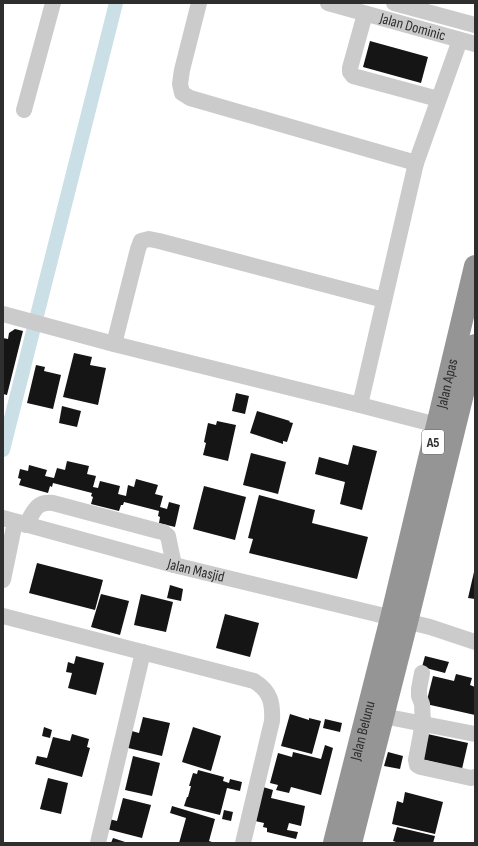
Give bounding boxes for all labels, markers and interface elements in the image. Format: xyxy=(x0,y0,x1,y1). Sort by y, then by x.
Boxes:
street label: Jalan Dominic xyxy=(377,8,448,45)
street label: Jalan Apas xyxy=(432,357,462,411)
road number: A5 xyxy=(422,430,444,454)
street label: Jalan Masjid xyxy=(164,554,226,586)
street label: Jalan Belunu xyxy=(346,699,379,763)

